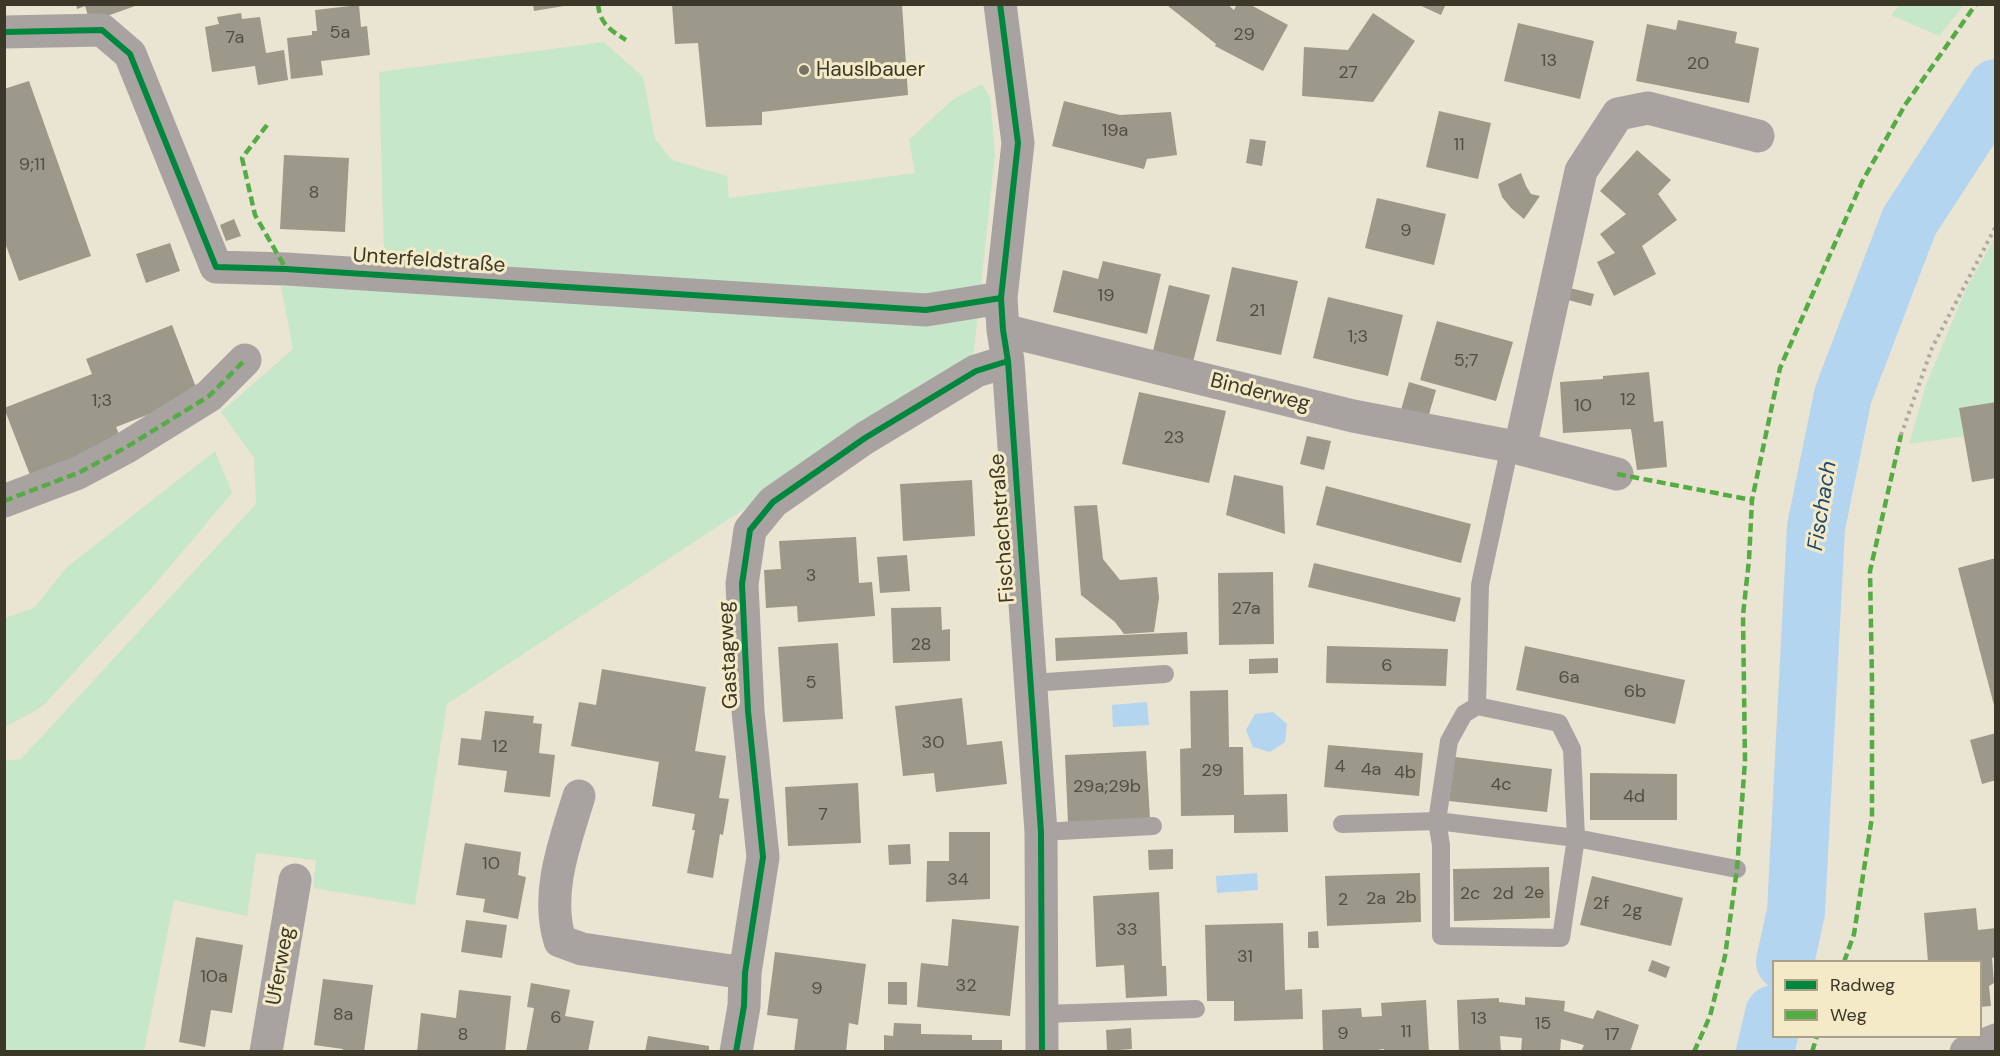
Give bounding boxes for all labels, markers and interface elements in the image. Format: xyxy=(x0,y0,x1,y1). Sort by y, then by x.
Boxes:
house number: 5a xyxy=(330,22,350,44)
house number: 29 xyxy=(1233,24,1255,46)
house number: 7a xyxy=(226,27,244,49)
house number: 13 xyxy=(1541,50,1557,72)
house number: 20 xyxy=(1687,53,1709,75)
place label: Hauslbauer xyxy=(816,57,925,83)
house number: 27 xyxy=(1338,62,1358,84)
marker: Hauslbauer xyxy=(797,63,811,77)
house number: 19a xyxy=(1102,120,1128,142)
house number: 11 xyxy=(1453,134,1465,156)
house number: 9;11 xyxy=(19,154,45,176)
house number: 8 xyxy=(309,182,319,204)
house number: 9 xyxy=(1400,220,1412,242)
street label: Unterfeldstraße xyxy=(352,243,506,279)
house number: 19 xyxy=(1098,285,1114,307)
house number: 21 xyxy=(1249,300,1265,322)
house number: 1;3 xyxy=(1348,326,1368,348)
house number: 5;7 xyxy=(1454,350,1478,372)
street label: Binderweg xyxy=(1208,368,1312,418)
house number: 12 xyxy=(1620,389,1636,411)
house number: 1;3 xyxy=(92,390,112,412)
house number: 10 xyxy=(1574,395,1592,417)
house number: 23 xyxy=(1163,427,1185,449)
street label: Fischachstraße xyxy=(985,453,1021,603)
water label: Fischach xyxy=(1803,459,1843,553)
house number: 3 xyxy=(806,565,816,587)
house number: 27a xyxy=(1232,598,1260,620)
street label: Gastagweg xyxy=(714,600,744,710)
house number: 28 xyxy=(910,634,932,656)
house number: 6 xyxy=(1381,655,1393,677)
house number: 6a xyxy=(1558,667,1580,689)
house number: 5 xyxy=(806,672,816,694)
house number: 6b xyxy=(1624,681,1646,703)
house number: 30 xyxy=(922,732,944,754)
house number: 12 xyxy=(492,736,508,758)
house number: 4 xyxy=(1335,756,1345,778)
house number: 4a xyxy=(1361,759,1381,781)
house number: 29 xyxy=(1201,760,1223,782)
house number: 4b xyxy=(1394,762,1416,784)
house number: 4c xyxy=(1490,774,1512,796)
house number: 29a;29b xyxy=(1073,776,1141,798)
house number: 4d xyxy=(1623,786,1645,808)
house number: 7 xyxy=(818,804,828,826)
house number: 10 xyxy=(482,853,500,875)
house number: 34 xyxy=(947,869,969,891)
house number: 2e xyxy=(1524,882,1544,904)
house number: 2c xyxy=(1460,883,1480,905)
house number: 2d xyxy=(1492,883,1514,905)
house number: 2b xyxy=(1395,887,1417,909)
house number: 2a xyxy=(1366,888,1386,910)
house number: 2 xyxy=(1338,889,1348,911)
house number: 2f xyxy=(1593,893,1609,915)
house number: 2g xyxy=(1622,900,1642,922)
house number: 33 xyxy=(1116,919,1138,941)
street label: Uferweg xyxy=(262,925,300,1007)
house number: 31 xyxy=(1237,946,1253,968)
legend xyxy=(1772,960,1982,1038)
house number: 10a xyxy=(200,966,228,988)
text: Radweg xyxy=(1830,973,1895,997)
house number: 32 xyxy=(955,975,977,997)
house number: 9 xyxy=(811,978,823,1000)
text: Weg xyxy=(1830,1003,1867,1027)
house number: 8a xyxy=(333,1004,353,1026)
house number: 6 xyxy=(550,1007,562,1029)
house number: 13 xyxy=(1471,1008,1487,1030)
house number: 15 xyxy=(1535,1013,1551,1035)
house number: 11 xyxy=(1400,1021,1412,1043)
house number: 9 xyxy=(1337,1023,1349,1045)
house number: 8 xyxy=(458,1024,468,1046)
house number: 17 xyxy=(1604,1024,1620,1046)

